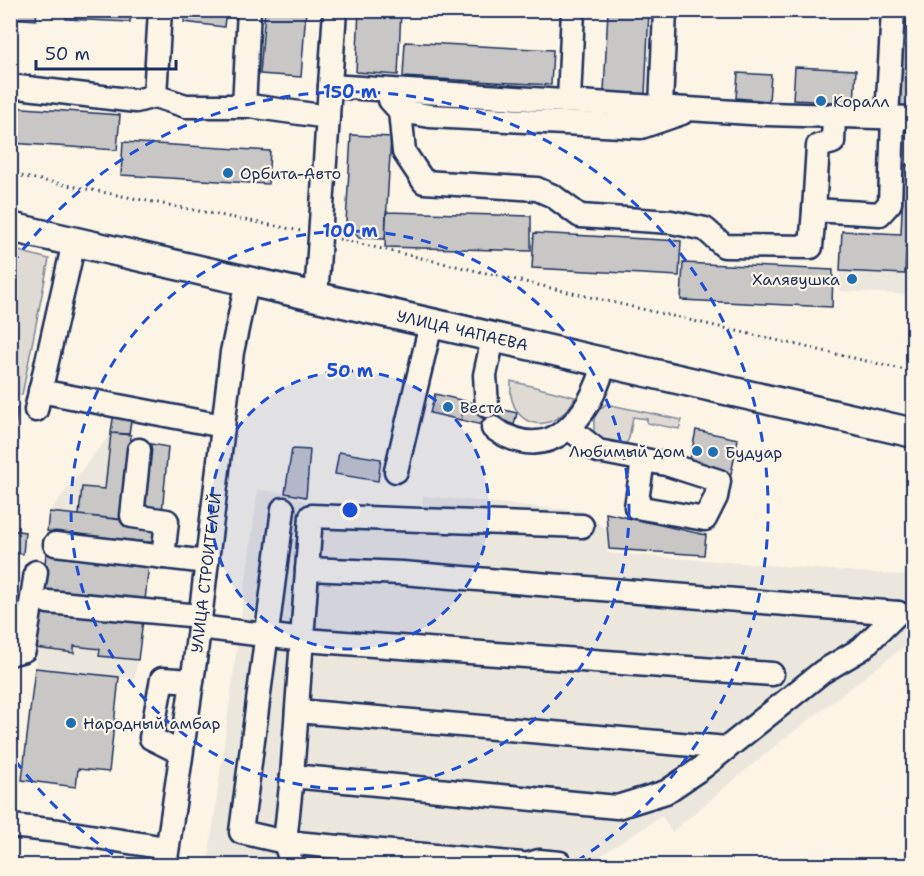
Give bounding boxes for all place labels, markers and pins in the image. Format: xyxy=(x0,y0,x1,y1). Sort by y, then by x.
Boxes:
place label: Коралл xyxy=(833,91,890,112)
marker: Коралл xyxy=(814,94,828,108)
place label: Орбита-Авто xyxy=(240,163,341,184)
marker: Орбита-Авто xyxy=(221,166,235,180)
place label: Халявушка xyxy=(752,269,840,290)
marker: Халявушка xyxy=(845,272,859,286)
place label: Веста xyxy=(460,397,503,418)
marker: Веста xyxy=(441,400,455,414)
place label: Любимый дом xyxy=(569,441,685,462)
place label: Будуар xyxy=(725,442,782,463)
marker: Любимый дом xyxy=(690,444,704,458)
marker: Будуар xyxy=(706,445,720,459)
centre of rings xyxy=(340,500,360,520)
place label: Народный амбар xyxy=(83,713,221,734)
marker: Народный амбар xyxy=(64,716,78,730)

